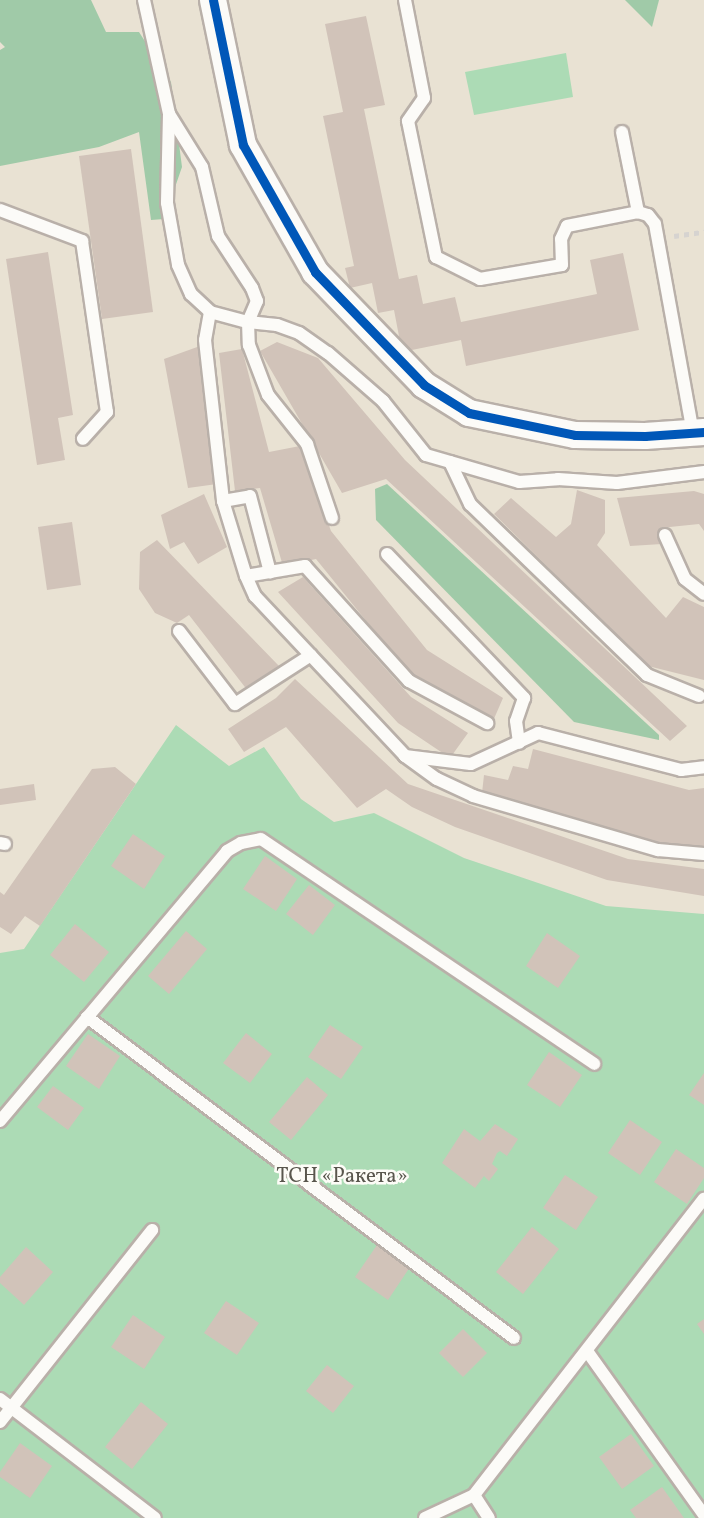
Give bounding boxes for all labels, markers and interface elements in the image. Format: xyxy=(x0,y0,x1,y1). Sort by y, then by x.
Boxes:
park label: ТСН «Ракета» xyxy=(276,1164,408,1190)

